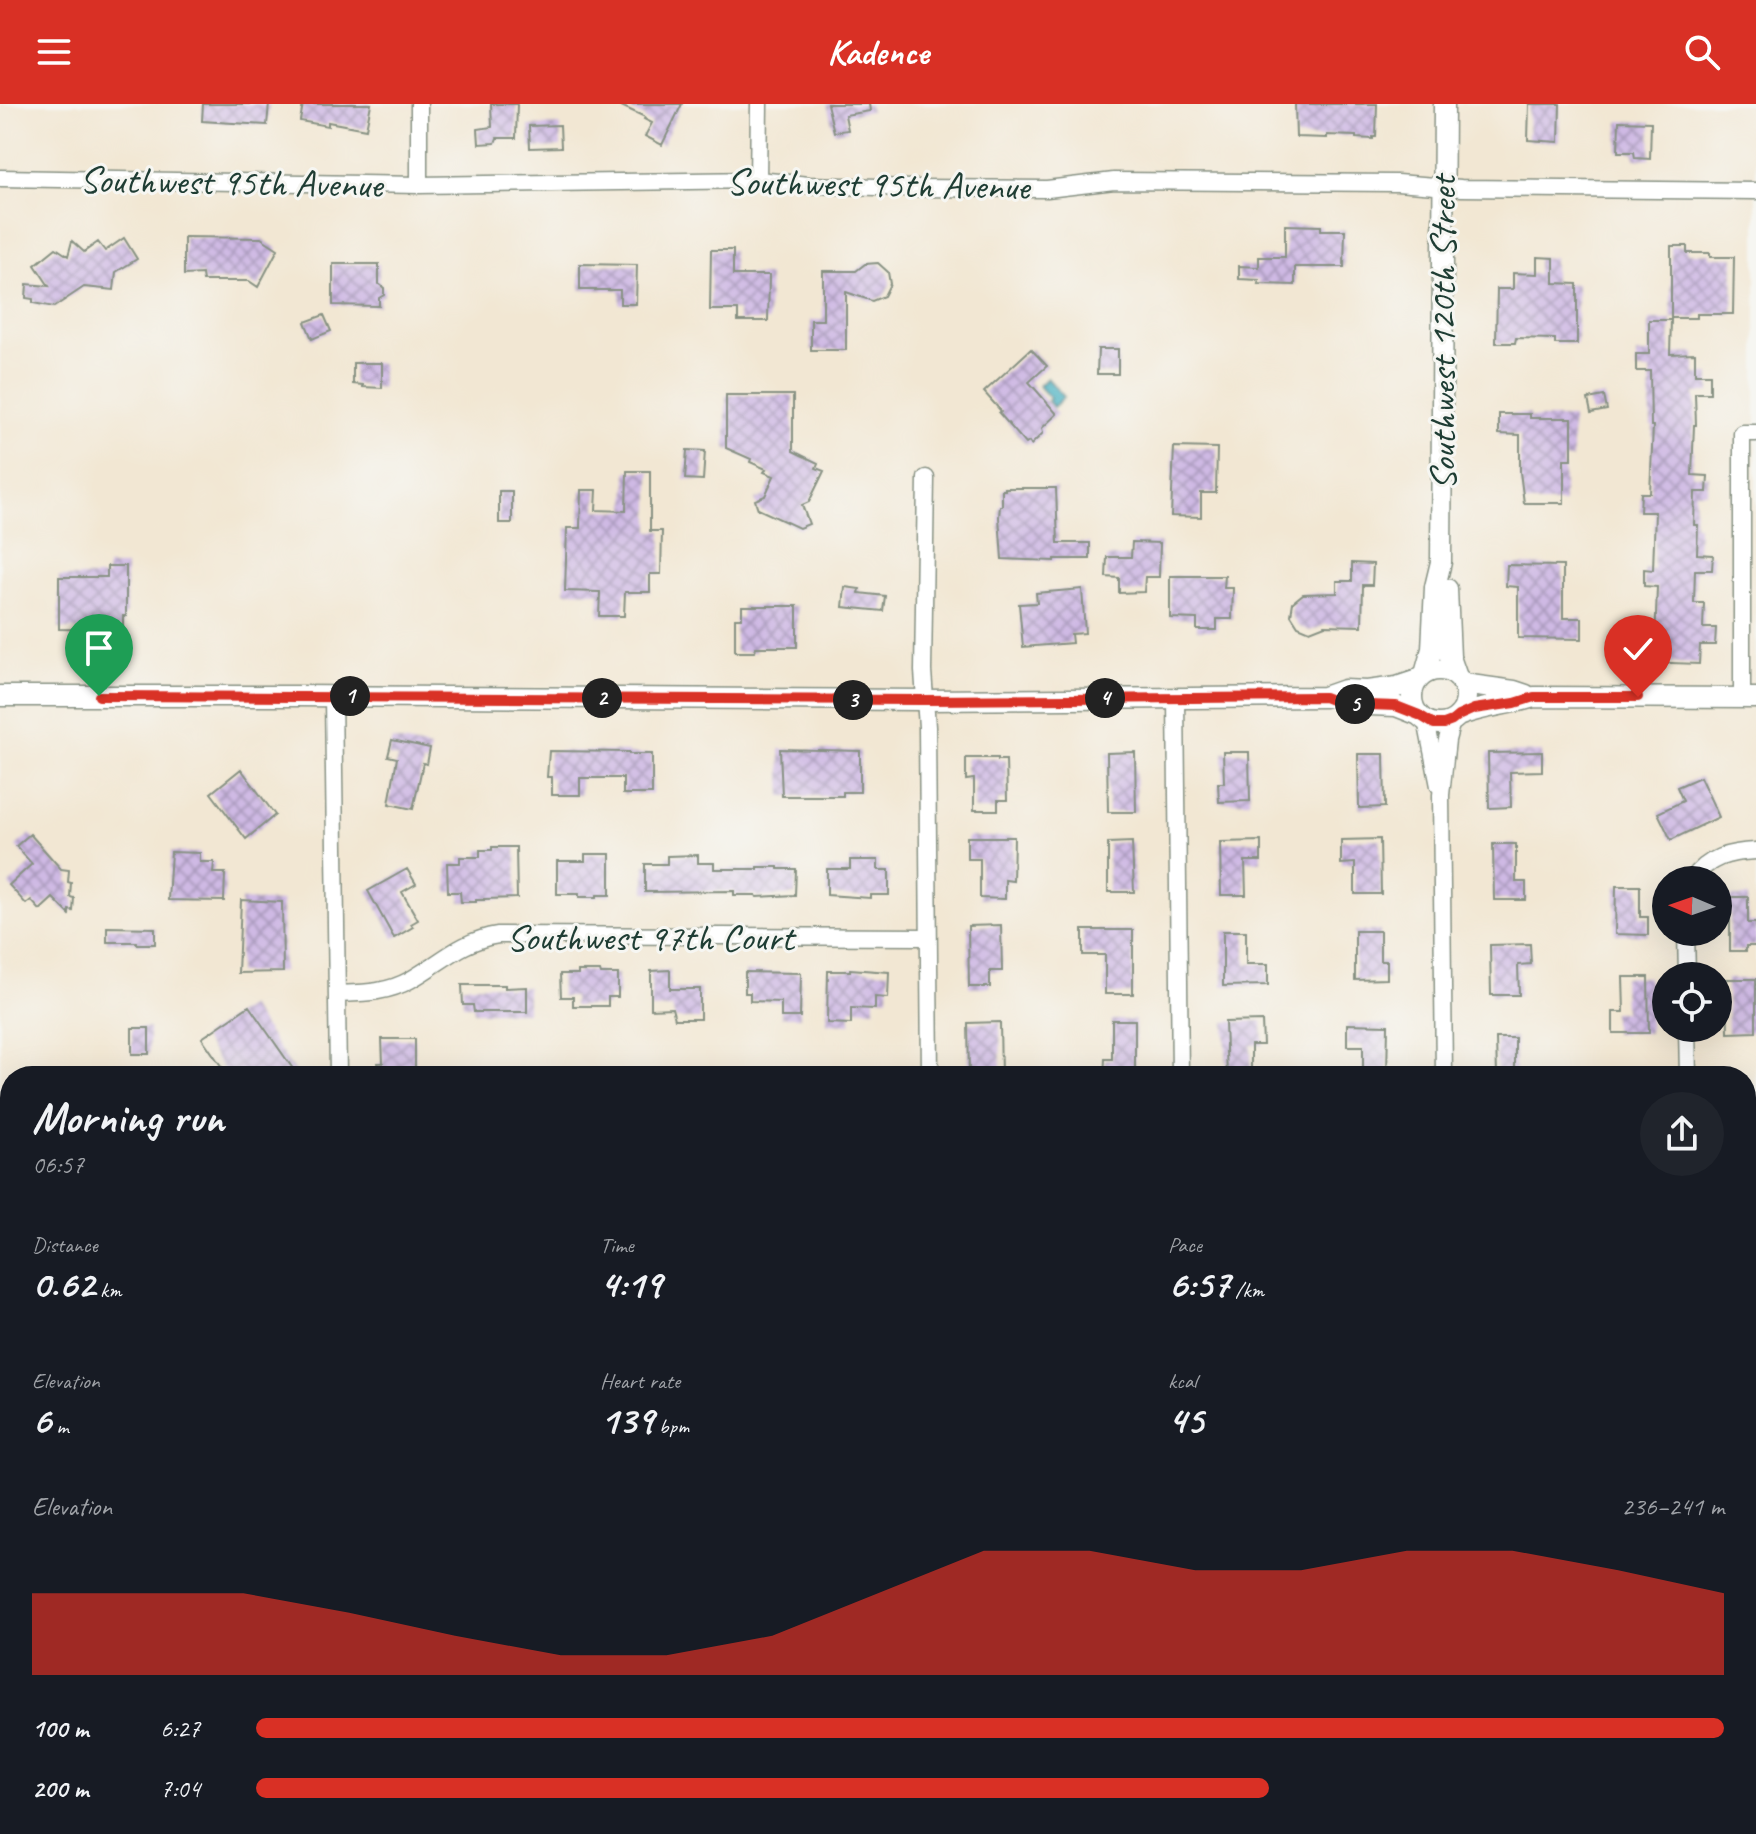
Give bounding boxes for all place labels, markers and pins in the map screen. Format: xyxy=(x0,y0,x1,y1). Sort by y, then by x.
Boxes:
pin xyxy=(65,614,133,696)
pin xyxy=(1604,615,1672,697)
pin: 1 xyxy=(330,676,370,716)
pin: 2 xyxy=(582,678,622,718)
pin: 4 xyxy=(1085,678,1125,718)
pin: 3 xyxy=(833,680,873,720)
pin: 5 xyxy=(1335,684,1375,724)

